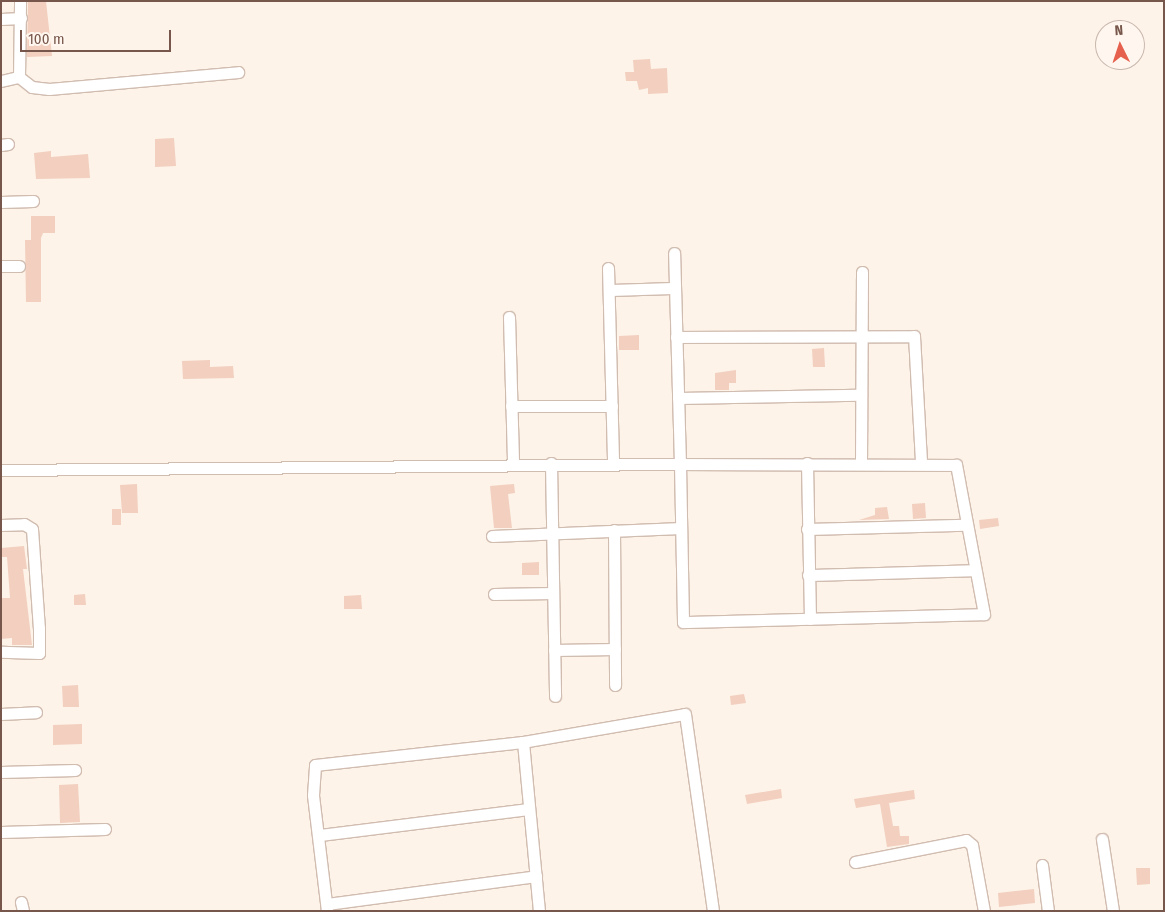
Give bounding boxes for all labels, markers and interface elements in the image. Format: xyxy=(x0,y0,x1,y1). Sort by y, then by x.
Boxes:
scale bar xyxy=(22,20,174,52)
north arrow xyxy=(1095,20,1145,70)
text: N xyxy=(1114,22,1124,39)
text: 100 m xyxy=(28,30,65,48)

